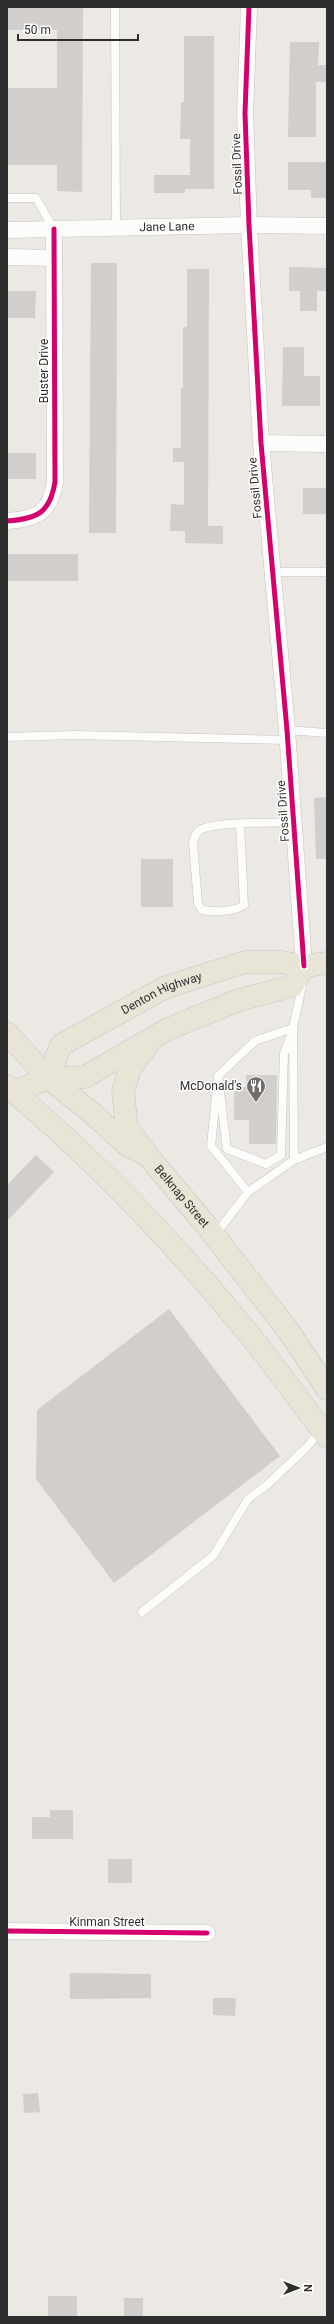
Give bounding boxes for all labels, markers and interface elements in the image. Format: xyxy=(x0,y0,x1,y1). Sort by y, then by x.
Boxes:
scale bar xyxy=(18,16,138,42)
text: 50 m xyxy=(24,23,51,37)
street label: Fossil Drive xyxy=(229,133,245,195)
street label: Jane Lane xyxy=(139,219,195,234)
street label: Buster Drive xyxy=(37,339,51,403)
street label: Fossil Drive xyxy=(245,457,265,519)
street label: Fossil Drive xyxy=(274,780,292,842)
street label: Denton Highway xyxy=(119,969,204,1017)
restaurant icon: McDonald's xyxy=(245,1075,267,1103)
place label: McDonald's xyxy=(180,1079,242,1093)
street label: Belknap Street xyxy=(152,1162,212,1231)
street label: Kinman Street xyxy=(69,1915,145,1929)
north arrow xyxy=(278,2268,318,2308)
text: N xyxy=(301,2284,314,2292)

